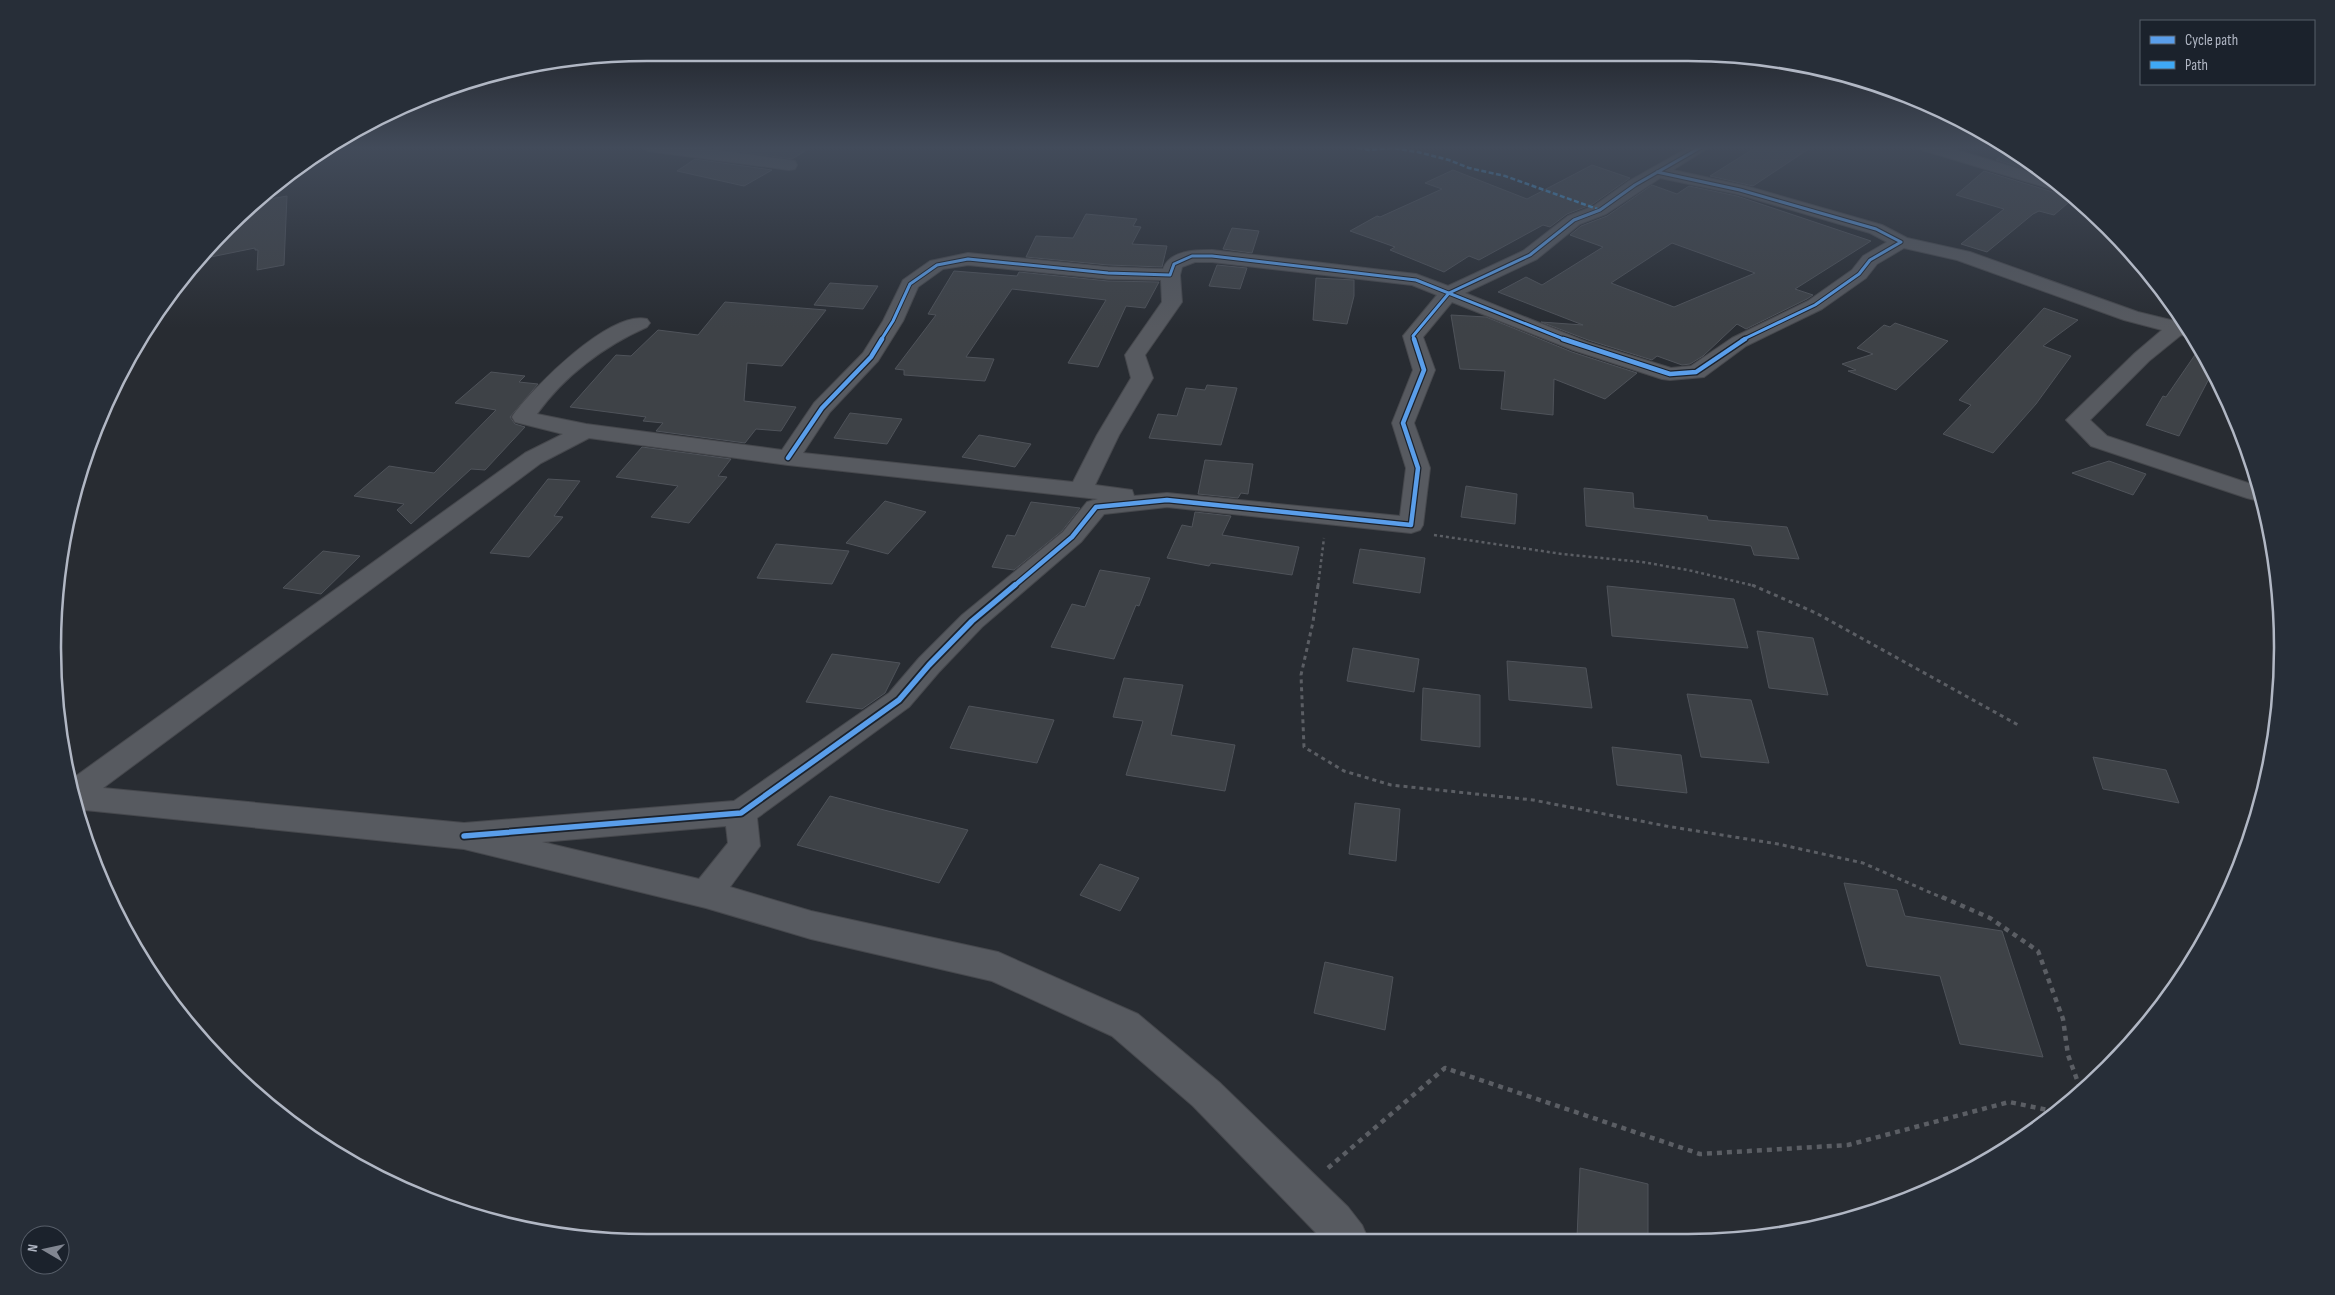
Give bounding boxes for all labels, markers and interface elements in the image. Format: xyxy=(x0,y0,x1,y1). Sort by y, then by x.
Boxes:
legend xyxy=(2140,20,2315,85)
text: Cycle path xyxy=(2185,31,2238,50)
text: Path xyxy=(2185,56,2208,75)
north arrow xyxy=(20,1225,70,1275)
text: N xyxy=(24,1243,42,1253)

